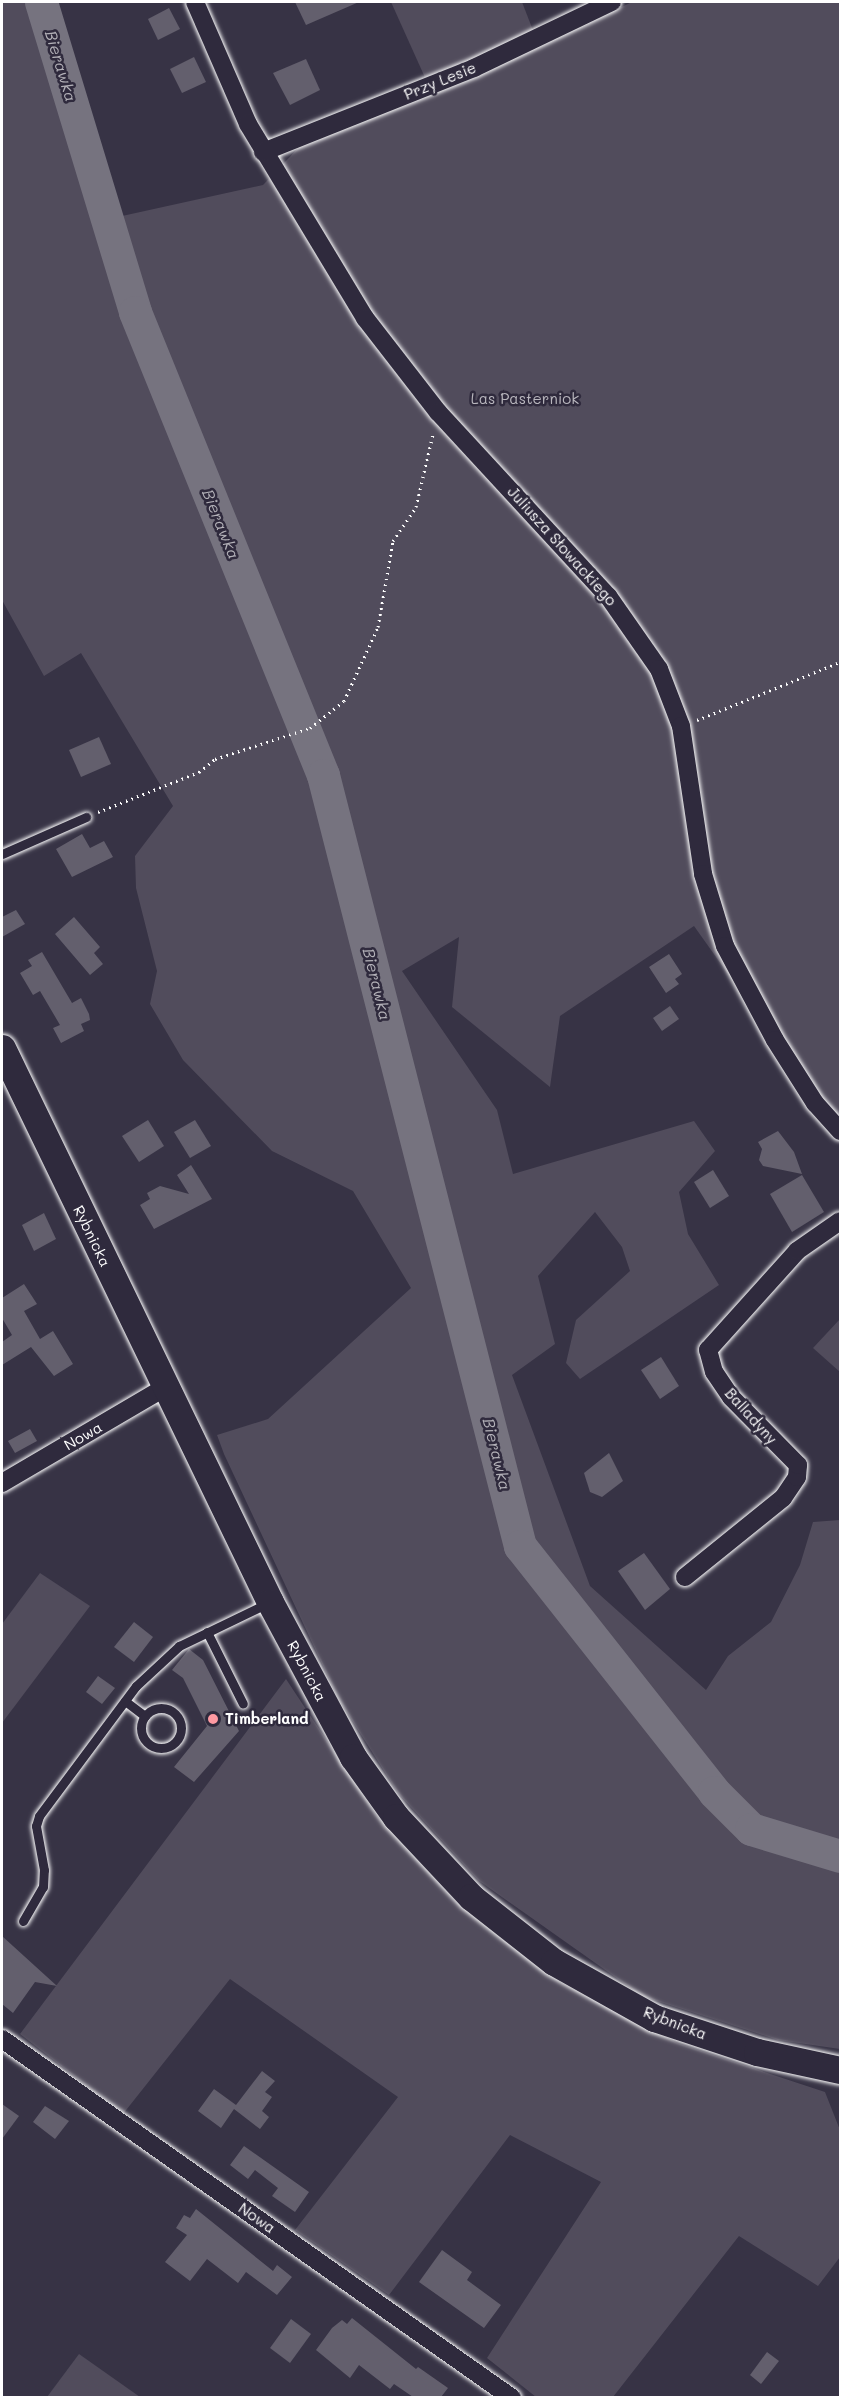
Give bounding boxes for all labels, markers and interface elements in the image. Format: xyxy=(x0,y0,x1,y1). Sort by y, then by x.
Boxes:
water label: Bierawka xyxy=(41,28,81,104)
street label: Przy Lesie xyxy=(401,58,479,104)
park label: Las Pasterniok xyxy=(471,390,579,408)
street label: Juliusza Słowackiego xyxy=(504,483,620,609)
water label: Bierawka xyxy=(198,486,244,562)
water label: Bierawka xyxy=(359,946,395,1022)
street label: Rybnicka xyxy=(69,1202,115,1270)
street label: Balladyny xyxy=(721,1384,781,1448)
water label: Bierawka xyxy=(479,1416,515,1492)
street label: Nowa xyxy=(61,1418,105,1454)
street label: Rybnicka xyxy=(284,1638,330,1704)
place label: Timberland xyxy=(225,1710,309,1728)
marker: Timberland xyxy=(206,1712,220,1726)
street label: Rybnicka xyxy=(641,2003,709,2043)
street label: Nowa xyxy=(235,2199,279,2237)

